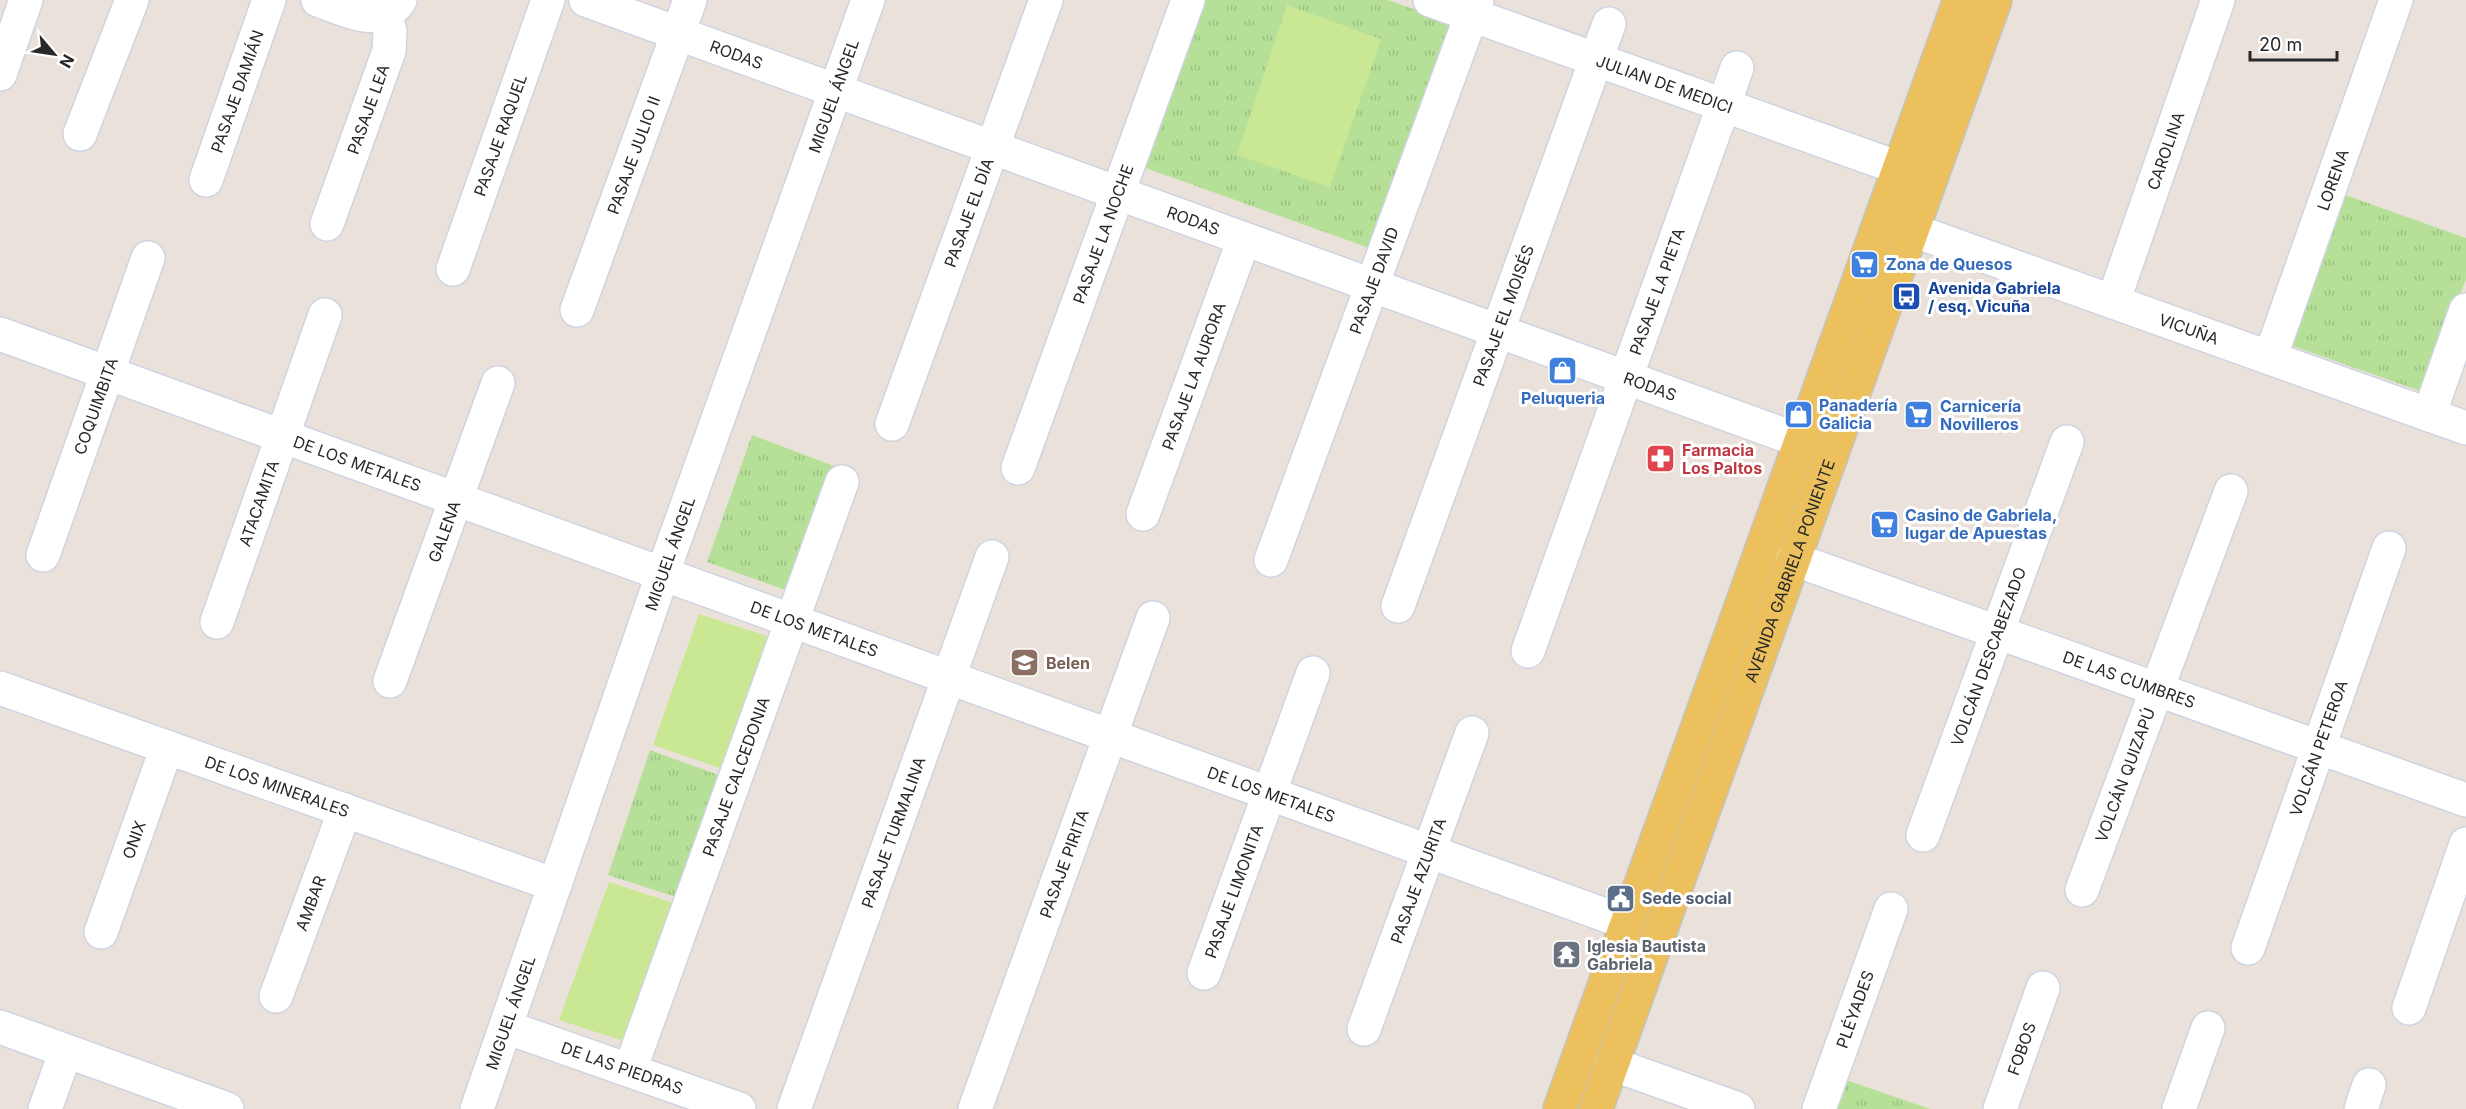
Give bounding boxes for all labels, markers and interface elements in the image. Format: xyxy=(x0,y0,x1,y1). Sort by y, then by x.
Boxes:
north arrow xyxy=(24,24,84,84)
scale bar xyxy=(2250,24,2337,62)
street label: PASAJE DAMIÁN xyxy=(206,27,268,155)
text: 20 m xyxy=(2259,34,2302,55)
street label: RODAS xyxy=(707,36,766,73)
street label: MIGUEL ÁNGEL xyxy=(804,36,863,156)
street label: JULIAN DE MEDICI xyxy=(1593,50,1735,118)
text: N xyxy=(55,51,79,71)
street label: PASAJE LEA xyxy=(343,61,393,157)
street label: PASAJE RAQUEL xyxy=(469,71,531,199)
street label: PASAJE JULIO II xyxy=(603,93,664,217)
street label: CAROLINA xyxy=(2143,109,2188,193)
street label: LORENA xyxy=(2313,146,2353,213)
street label: PASAJE EL DÍA xyxy=(940,155,998,270)
street label: PASAJE LA NOCHE xyxy=(1069,162,1137,306)
street label: RODAS xyxy=(1164,202,1222,239)
street label: PASAJE DAVID xyxy=(1345,224,1403,337)
street label: PASAJE LA PIETA xyxy=(1625,225,1689,358)
street label: PASAJE EL MOISÉS xyxy=(1469,242,1538,389)
supermarket icon: Zona de Quesos xyxy=(1849,248,1881,280)
place label: Zona de Quesos xyxy=(1886,254,2013,274)
place label: Avenida Gabriela / esq. Vicuña xyxy=(1928,278,2061,316)
bus stop icon: Avenida Gabriela / esq. Vicuña xyxy=(1891,281,1923,313)
street label: PASAJE LA AURORA xyxy=(1157,299,1230,453)
street label: VICUÑA xyxy=(2156,309,2221,349)
shop icon: Peluqueria xyxy=(1547,354,1579,386)
street label: COQUIMBITA xyxy=(69,355,122,457)
street label: RODAS xyxy=(1621,367,1679,405)
place label: Peluqueria xyxy=(1521,388,1605,408)
place label: Panadería Galicia xyxy=(1819,395,1898,433)
place label: Carnicería Novilleros xyxy=(1940,396,2021,434)
shop icon: Panadería Galicia xyxy=(1782,398,1814,430)
supermarket icon: Carnicería Novilleros xyxy=(1903,399,1935,431)
street label: DE LOS METALES xyxy=(291,431,424,496)
place label: Farmacia Los Paltos xyxy=(1682,440,1762,478)
pharmacy icon: Farmacia Los Paltos xyxy=(1645,443,1677,475)
street label: AVENIDA GABRIELA PONIENTE xyxy=(1740,456,1839,685)
street label: ATACAMITA xyxy=(234,457,283,549)
street label: MIGUEL ÁNGEL xyxy=(641,494,699,613)
street label: GALENA xyxy=(424,498,465,565)
place label: Casino de Gabriela, lugar de Apuestas xyxy=(1905,505,2057,543)
supermarket icon: Casino de Gabriela, lugar de Apuestas xyxy=(1868,508,1900,540)
street label: VOLCÁN DESCABEZADO xyxy=(1946,564,2030,749)
street label: DE LOS METALES xyxy=(748,597,881,661)
street label: DE LAS CUMBRES xyxy=(2060,646,2198,712)
school or university icon: Belen xyxy=(1009,647,1041,679)
place label: Belen xyxy=(1046,653,1090,673)
street label: VOLCÁN PETEROA xyxy=(2285,677,2352,819)
street label: PASAJE CALCEDONIA xyxy=(698,694,774,859)
street label: VOLCÁN QUIZAPÚ xyxy=(2091,705,2159,845)
street label: DE LOS MINERALES xyxy=(202,752,352,821)
street label: PASAJE TURMALINA xyxy=(857,754,930,911)
street label: DE LOS METALES xyxy=(1205,762,1338,826)
street label: PASAJE PIRITA xyxy=(1035,807,1093,921)
street label: PASAJE AZURITA xyxy=(1386,815,1450,946)
street label: ONIX xyxy=(118,818,150,862)
street label: PASAJE LIMONITA xyxy=(1200,822,1267,961)
street label: AMBAR xyxy=(291,873,330,934)
public building icon: Sede social xyxy=(1605,882,1637,914)
place label: Sede social xyxy=(1642,888,1732,908)
place label: Iglesia Bautista Gabriela xyxy=(1587,936,1706,974)
temple icon: Iglesia Bautista Gabriela xyxy=(1550,939,1582,971)
street label: MIGUEL ÁNGEL xyxy=(481,953,539,1072)
street label: PLÉYADES xyxy=(1832,968,1878,1051)
street label: FOBOS xyxy=(2003,1020,2040,1078)
street label: DE LAS PIEDRAS xyxy=(558,1037,686,1098)

